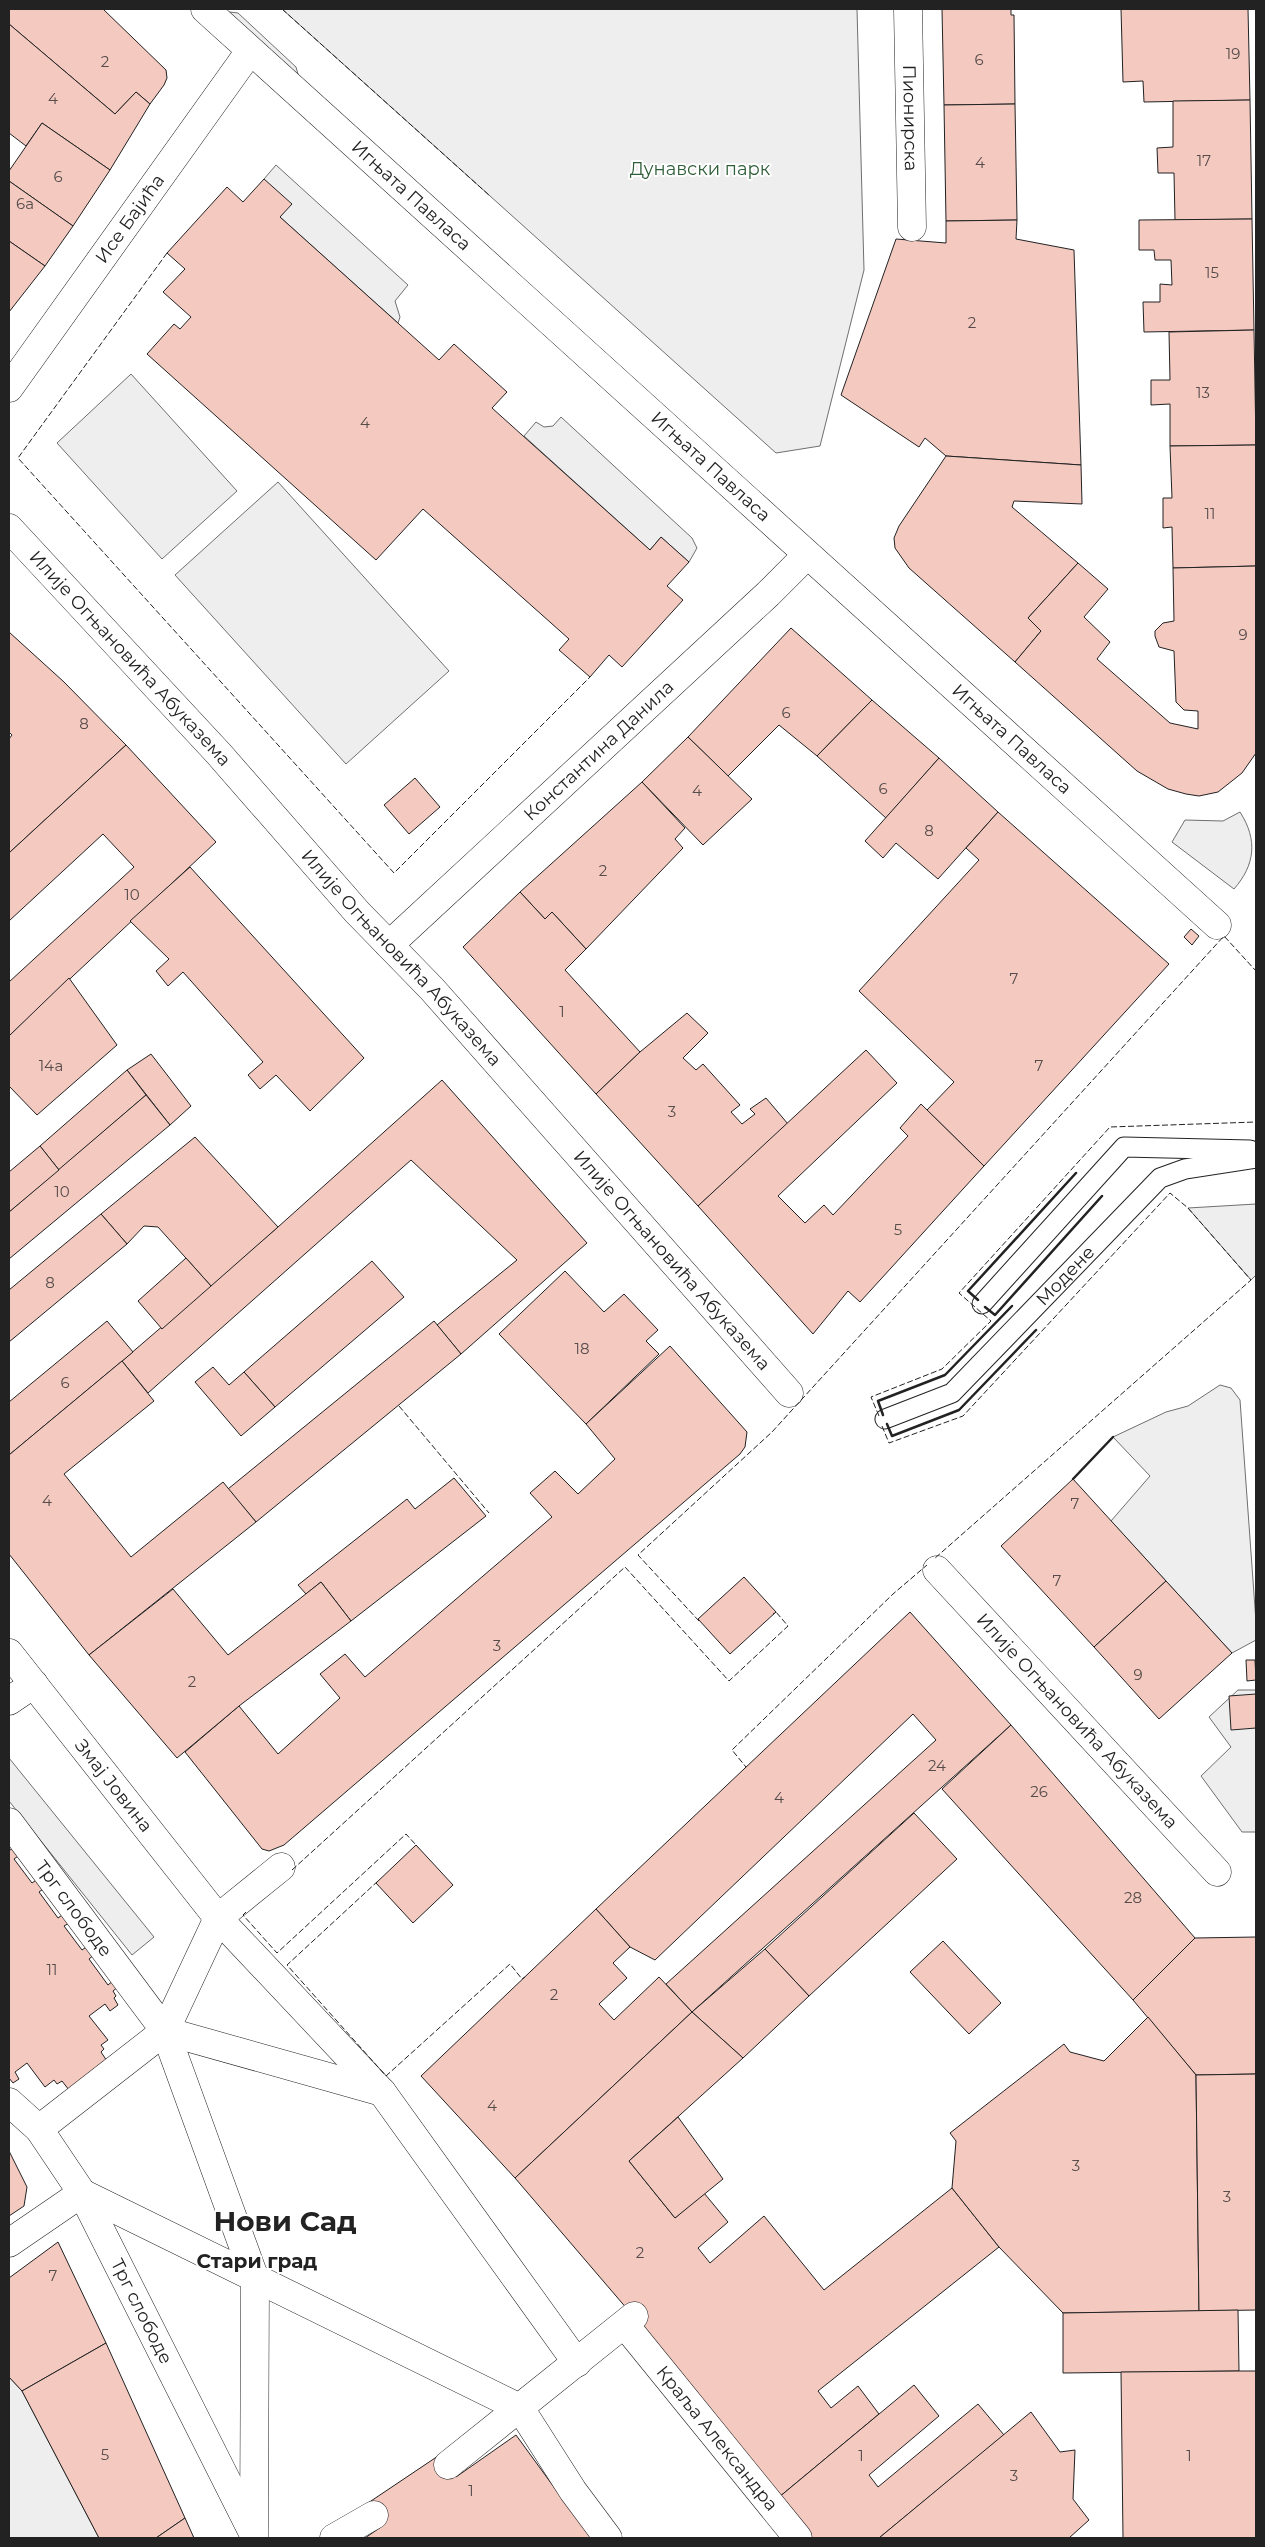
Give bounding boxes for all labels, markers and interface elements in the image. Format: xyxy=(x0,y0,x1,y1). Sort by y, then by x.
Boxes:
house number: 19 xyxy=(1226,44,1240,63)
house number: 6 xyxy=(974,50,984,69)
house number: 2 xyxy=(101,52,109,71)
street label: Пионирска xyxy=(898,65,922,171)
house number: 4 xyxy=(48,89,58,108)
street label: Игњата Павласа xyxy=(347,136,475,255)
house number: 17 xyxy=(1197,151,1211,170)
house number: 4 xyxy=(975,153,985,172)
park label: Дунавски парк xyxy=(630,158,771,180)
house number: 6 xyxy=(53,167,63,186)
street label: Исе Бајића xyxy=(91,170,169,268)
house number: 6a xyxy=(16,194,34,213)
house number: 15 xyxy=(1205,263,1219,282)
house number: 2 xyxy=(968,313,976,332)
house number: 13 xyxy=(1196,383,1210,402)
street label: Игњата Павласа xyxy=(646,407,775,526)
house number: 4 xyxy=(360,413,370,432)
house number: 11 xyxy=(1205,504,1215,523)
street label: Илије Огњановића Абуказема xyxy=(25,546,236,771)
house number: 9 xyxy=(1238,625,1248,644)
street label: Константина Данила xyxy=(519,676,678,825)
street label: Игњата Павласа xyxy=(947,679,1076,799)
house number: 6 xyxy=(781,703,791,722)
house number: 8 xyxy=(79,714,89,733)
house number: 6 xyxy=(878,779,888,798)
house number: 4 xyxy=(692,781,702,800)
house number: 8 xyxy=(924,821,934,840)
street label: Илије Огњановића Абуказема xyxy=(297,845,506,1071)
house number: 2 xyxy=(599,861,607,880)
house number: 10 xyxy=(124,885,140,904)
house number: 7 xyxy=(1010,969,1019,988)
house number: 1 xyxy=(559,1002,565,1021)
house number: 14a xyxy=(39,1056,63,1075)
house number: 7 xyxy=(1035,1056,1044,1075)
house number: 3 xyxy=(668,1102,676,1121)
street label: Илије Огњановића Абуказема xyxy=(569,1146,775,1375)
house number: 10 xyxy=(54,1182,70,1201)
house number: 5 xyxy=(894,1220,902,1239)
street label: Модене xyxy=(1031,1241,1099,1310)
house number: 8 xyxy=(45,1273,55,1292)
house number: 18 xyxy=(575,1339,590,1358)
house number: 6 xyxy=(60,1373,70,1392)
house number: 4 xyxy=(42,1491,52,1510)
house number: 7 xyxy=(1071,1494,1080,1513)
house number: 7 xyxy=(1053,1571,1062,1590)
street label: Илије Огњановића Абуказема xyxy=(972,1609,1182,1833)
house number: 3 xyxy=(493,1636,501,1655)
house number: 9 xyxy=(1133,1665,1143,1684)
house number: 2 xyxy=(188,1672,196,1691)
street label: Змај Јовина xyxy=(70,1735,157,1837)
house number: 24 xyxy=(928,1756,946,1775)
house number: 26 xyxy=(1030,1782,1048,1801)
house number: 4 xyxy=(774,1788,784,1807)
street label: Трг слободе xyxy=(30,1856,117,1961)
house number: 28 xyxy=(1124,1888,1142,1907)
house number: 11 xyxy=(47,1960,57,1979)
house number: 2 xyxy=(550,1985,558,2004)
house number: 4 xyxy=(487,2096,497,2115)
house number: 3 xyxy=(1072,2156,1080,2175)
house number: 3 xyxy=(1223,2187,1231,2206)
district label: Нови Сад xyxy=(213,2204,357,2238)
house number: 2 xyxy=(636,2243,644,2262)
district label: Стари град xyxy=(197,2249,317,2273)
street label: Трг слободе xyxy=(106,2255,177,2368)
house number: 7 xyxy=(49,2266,58,2285)
street label: Краља Александра xyxy=(652,2361,782,2515)
house number: 5 xyxy=(101,2445,109,2464)
house number: 1 xyxy=(858,2446,864,2465)
house number: 1 xyxy=(1186,2446,1192,2465)
house number: 3 xyxy=(1010,2466,1018,2485)
house number: 1 xyxy=(468,2481,474,2500)

